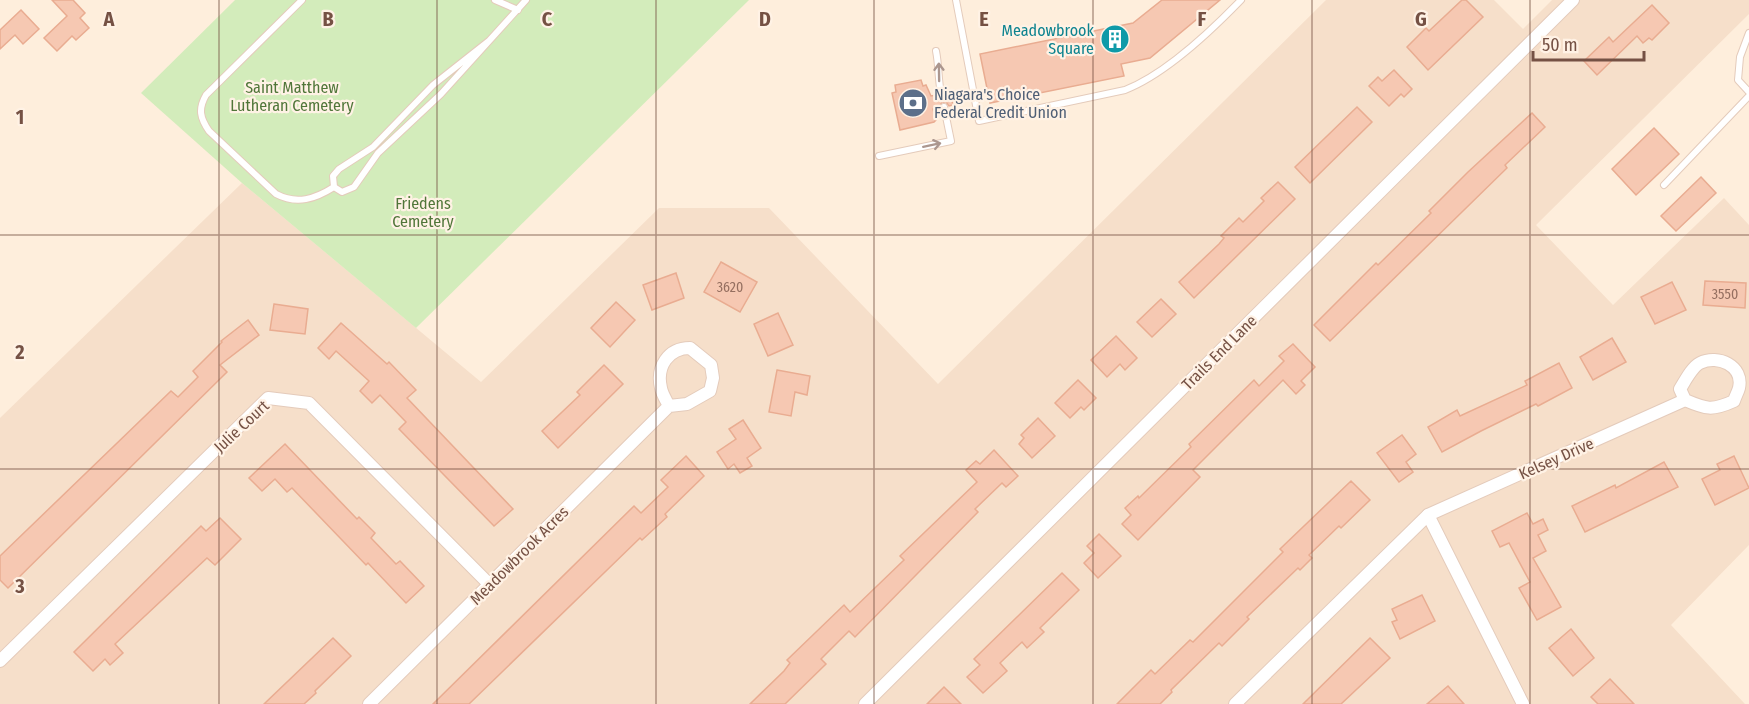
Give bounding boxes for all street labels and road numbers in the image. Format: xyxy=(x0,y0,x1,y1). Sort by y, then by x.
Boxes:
street label: Trails End Lane xyxy=(1178,311,1261,394)
street label: Julie Court xyxy=(210,396,273,457)
street label: Kelsey Drive xyxy=(1516,434,1597,483)
street label: Meadowbrook Acres xyxy=(466,502,573,608)

